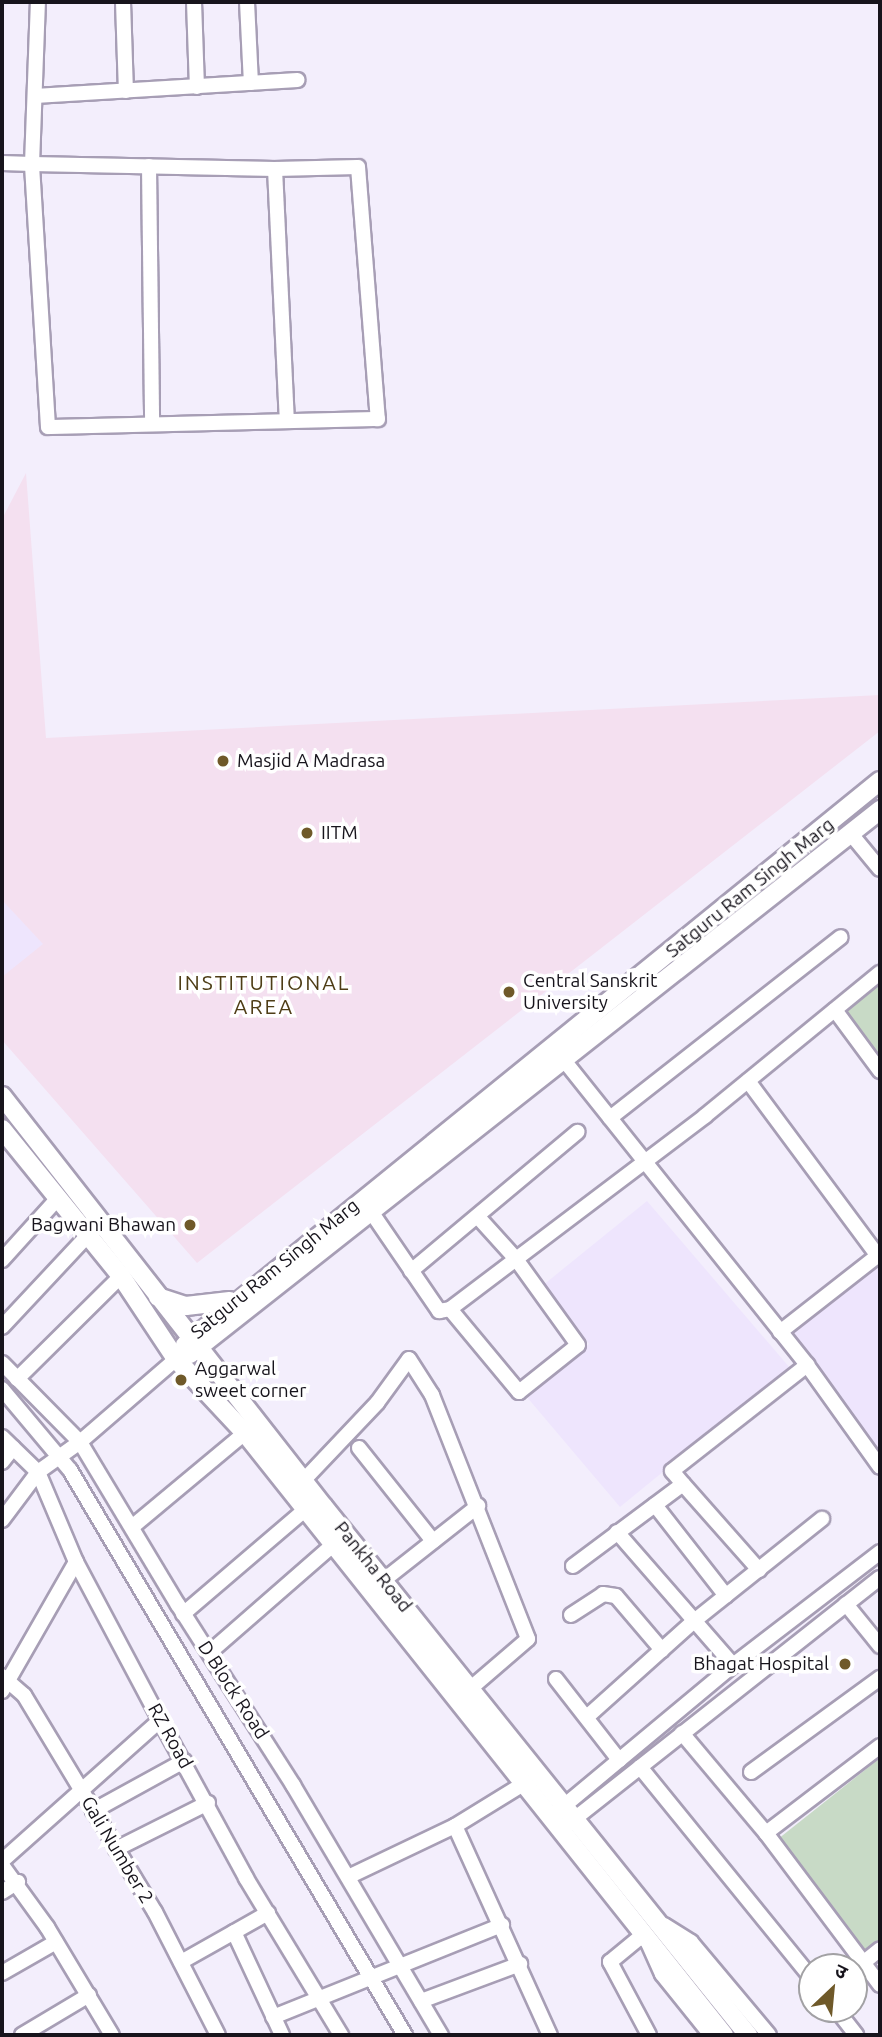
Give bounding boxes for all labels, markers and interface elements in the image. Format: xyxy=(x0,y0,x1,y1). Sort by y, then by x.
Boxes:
place label: Masjid A Madrasa xyxy=(237,750,385,772)
marker: Masjid A Madrasa xyxy=(215,753,231,769)
street label: Satguru Ram Singh Marg xyxy=(661,813,839,963)
place label: IITM xyxy=(321,822,358,844)
marker: IITM xyxy=(299,825,315,841)
district label: INSTITUTIONAL AREA xyxy=(179,969,349,1019)
place label: Central Sanskrit University xyxy=(523,970,657,1014)
marker: Central Sanskrit University xyxy=(501,984,517,1000)
street label: Satguru Ram Singh Marg xyxy=(186,1194,364,1344)
place label: Bagwani Bhawan xyxy=(31,1214,176,1236)
marker: Bagwani Bhawan xyxy=(182,1217,198,1233)
place label: Aggarwal sweet corner xyxy=(195,1358,306,1402)
marker: Aggarwal sweet corner xyxy=(173,1372,189,1388)
street label: Pankha Road xyxy=(329,1517,417,1617)
street label: D Block Road xyxy=(193,1637,273,1743)
place label: Bhagat Hospital xyxy=(693,1653,829,1675)
marker: Bhagat Hospital xyxy=(835,1654,855,1674)
street label: RZ Road xyxy=(143,1699,197,1773)
street label: Gali Number 2 xyxy=(76,1792,158,1908)
north arrow xyxy=(798,1953,868,2023)
text: उ xyxy=(832,1959,851,1983)

